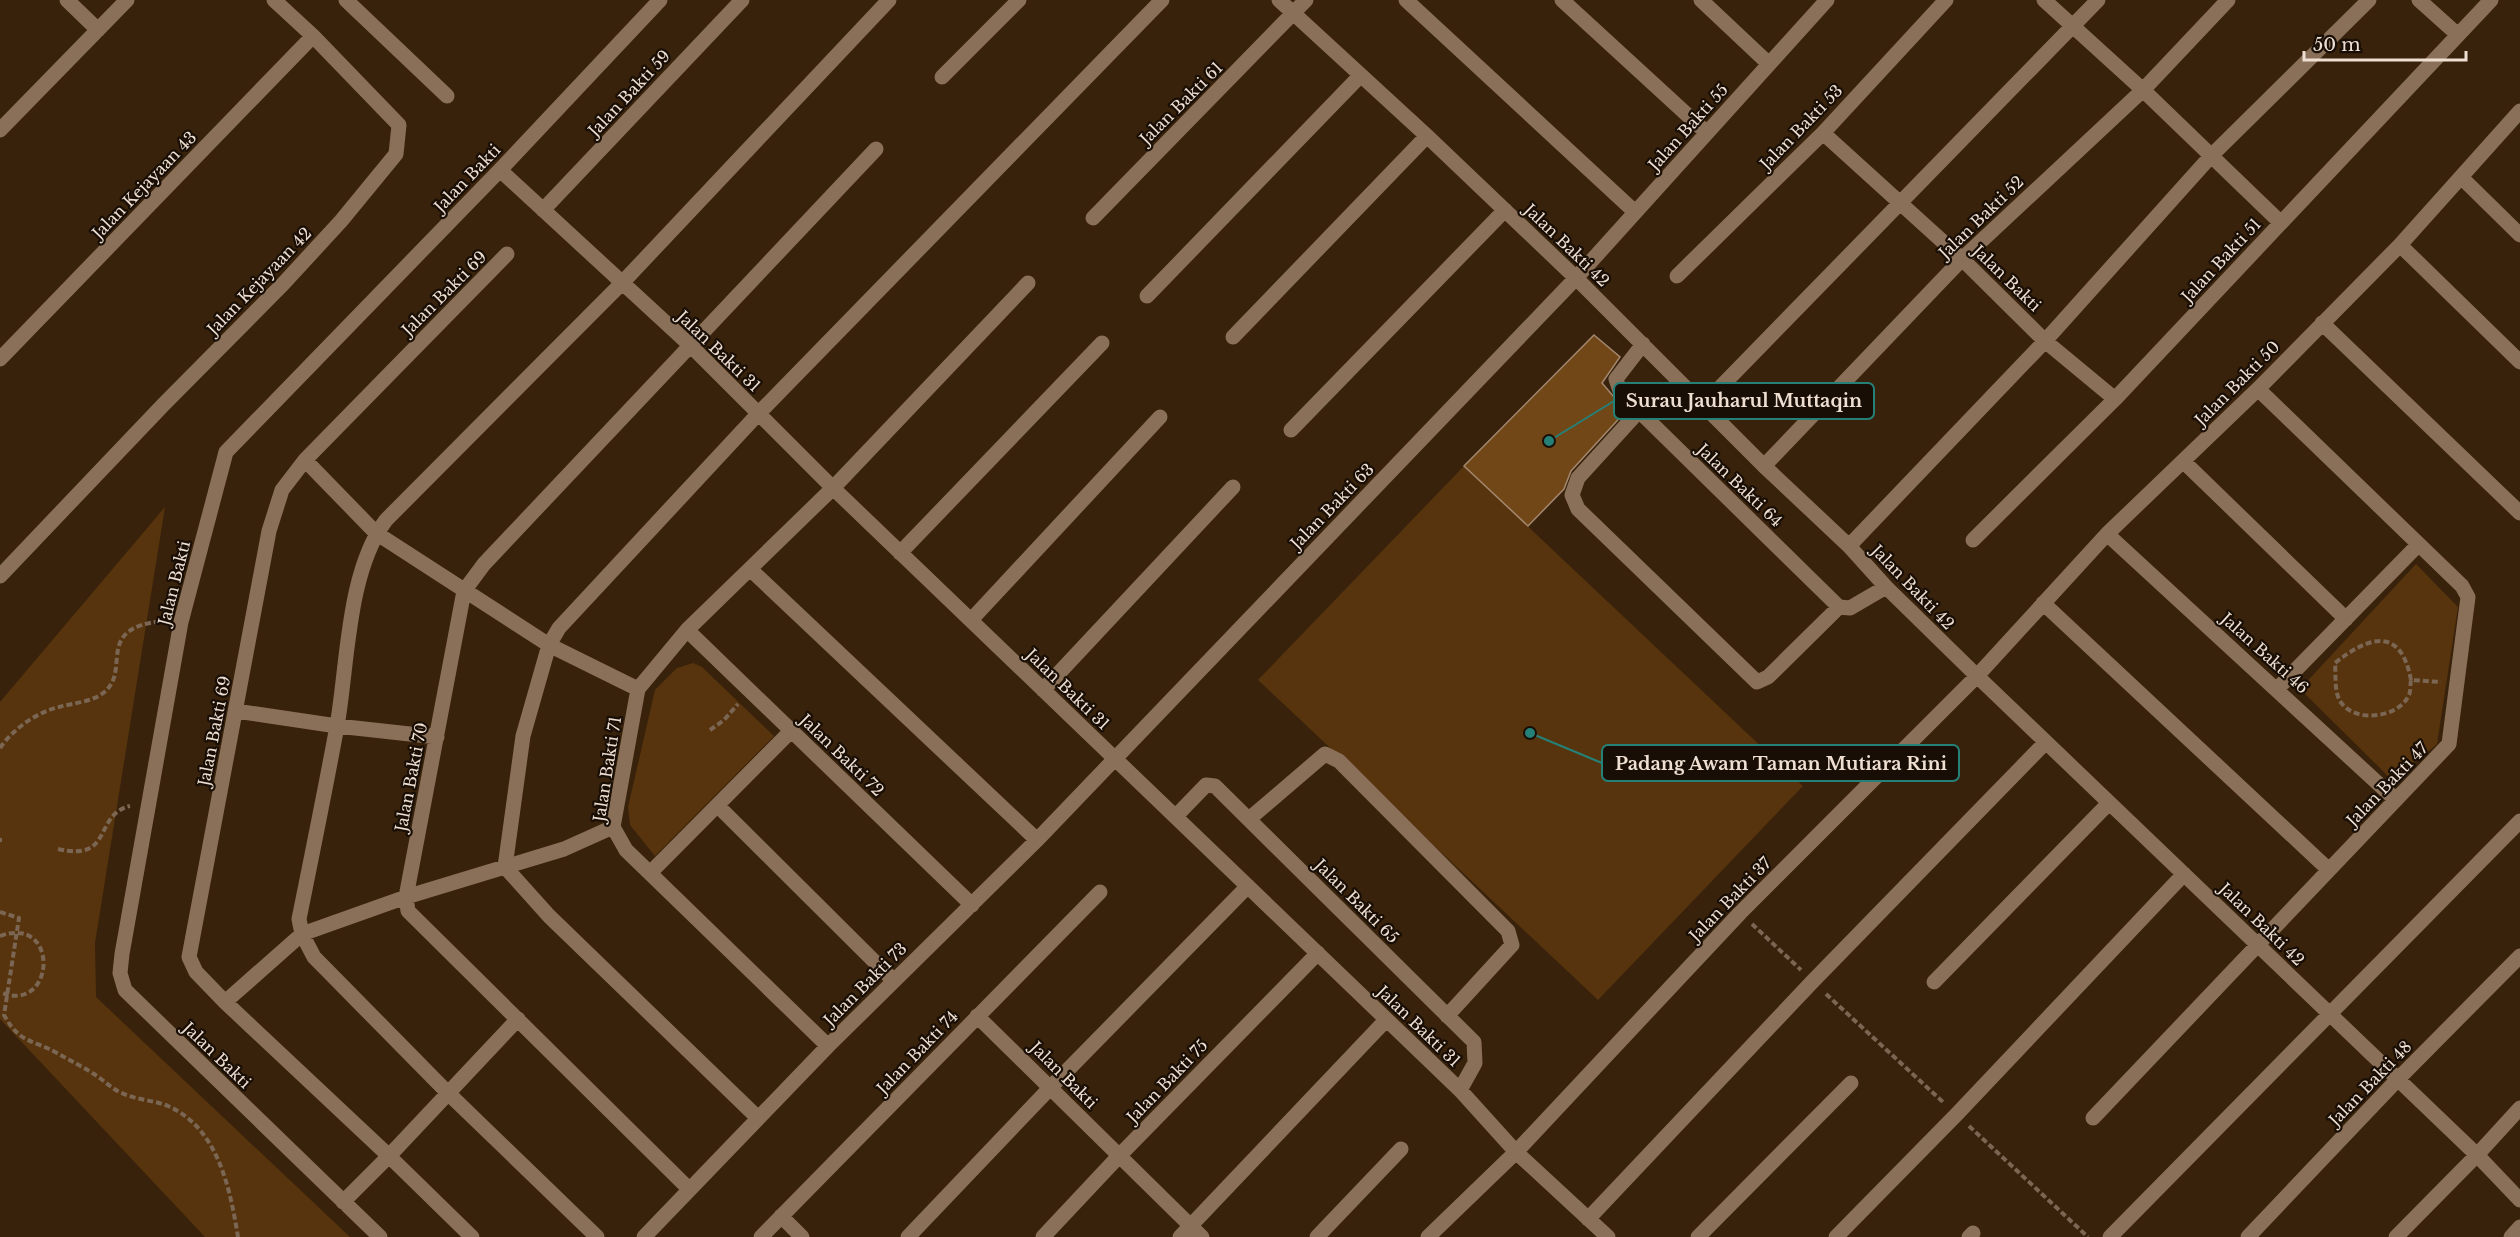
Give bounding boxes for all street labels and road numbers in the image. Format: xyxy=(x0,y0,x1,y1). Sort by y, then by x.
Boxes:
street label: Jalan Bakti 59 xyxy=(583,46,674,142)
street label: Jalan Bakti 61 xyxy=(1134,57,1227,150)
street label: Jalan Bakti 55 xyxy=(1643,80,1732,176)
street label: Jalan Bakti 53 xyxy=(1754,80,1847,175)
street label: Jalan Kejayaan 43 xyxy=(86,127,200,244)
street label: Jalan Bakti xyxy=(428,139,505,218)
street label: Jalan Bakti 52 xyxy=(1933,171,2028,264)
street label: Jalan Bakti 42 xyxy=(1519,198,1614,291)
street label: Jalan Bakti 51 xyxy=(2176,214,2265,308)
street label: Jalan Kejayaan 42 xyxy=(201,223,315,340)
street label: Jalan Bakti xyxy=(1967,239,2046,316)
street label: Jalan Bakti 69 xyxy=(396,246,491,341)
street label: Jalan Bakti 31 xyxy=(672,305,765,396)
street label: Jalan Bakti 50 xyxy=(2189,336,2284,431)
street label: Jalan Bakti 64 xyxy=(1692,438,1787,531)
street label: Jalan Bakti 63 xyxy=(1285,459,1378,555)
street label: Jalan Bakti xyxy=(153,538,194,629)
street label: Jalan Bakti 42 xyxy=(1866,539,1959,634)
street label: Jalan Bakti 46 xyxy=(2216,607,2313,698)
street label: Jalan Bakti 31 xyxy=(1021,643,1114,734)
street label: Jalan Bakti 69 xyxy=(193,674,235,790)
street label: Jalan Bakti 72 xyxy=(794,708,888,800)
street label: Jalan Bakti 71 xyxy=(588,715,625,825)
street label: Jalan Bakti 70 xyxy=(390,721,431,835)
street label: Jalan Bakti 47 xyxy=(2341,737,2433,832)
street label: Jalan Bakti 37 xyxy=(1683,852,1776,947)
street label: Jalan Bakti 65 xyxy=(1309,853,1403,947)
street label: Jalan Bakti 42 xyxy=(2214,877,2309,970)
street label: Jalan Bakti 73 xyxy=(818,938,911,1031)
street label: Jalan Bakti 31 xyxy=(1372,980,1465,1071)
street label: Jalan Bakti 74 xyxy=(871,1006,962,1099)
street label: Jalan Bakti xyxy=(177,1016,256,1093)
street label: Jalan Bakti 75 xyxy=(1121,1035,1212,1128)
street label: Jalan Bakti xyxy=(1025,1036,1102,1113)
street label: Jalan Bakti 48 xyxy=(2323,1036,2416,1131)

